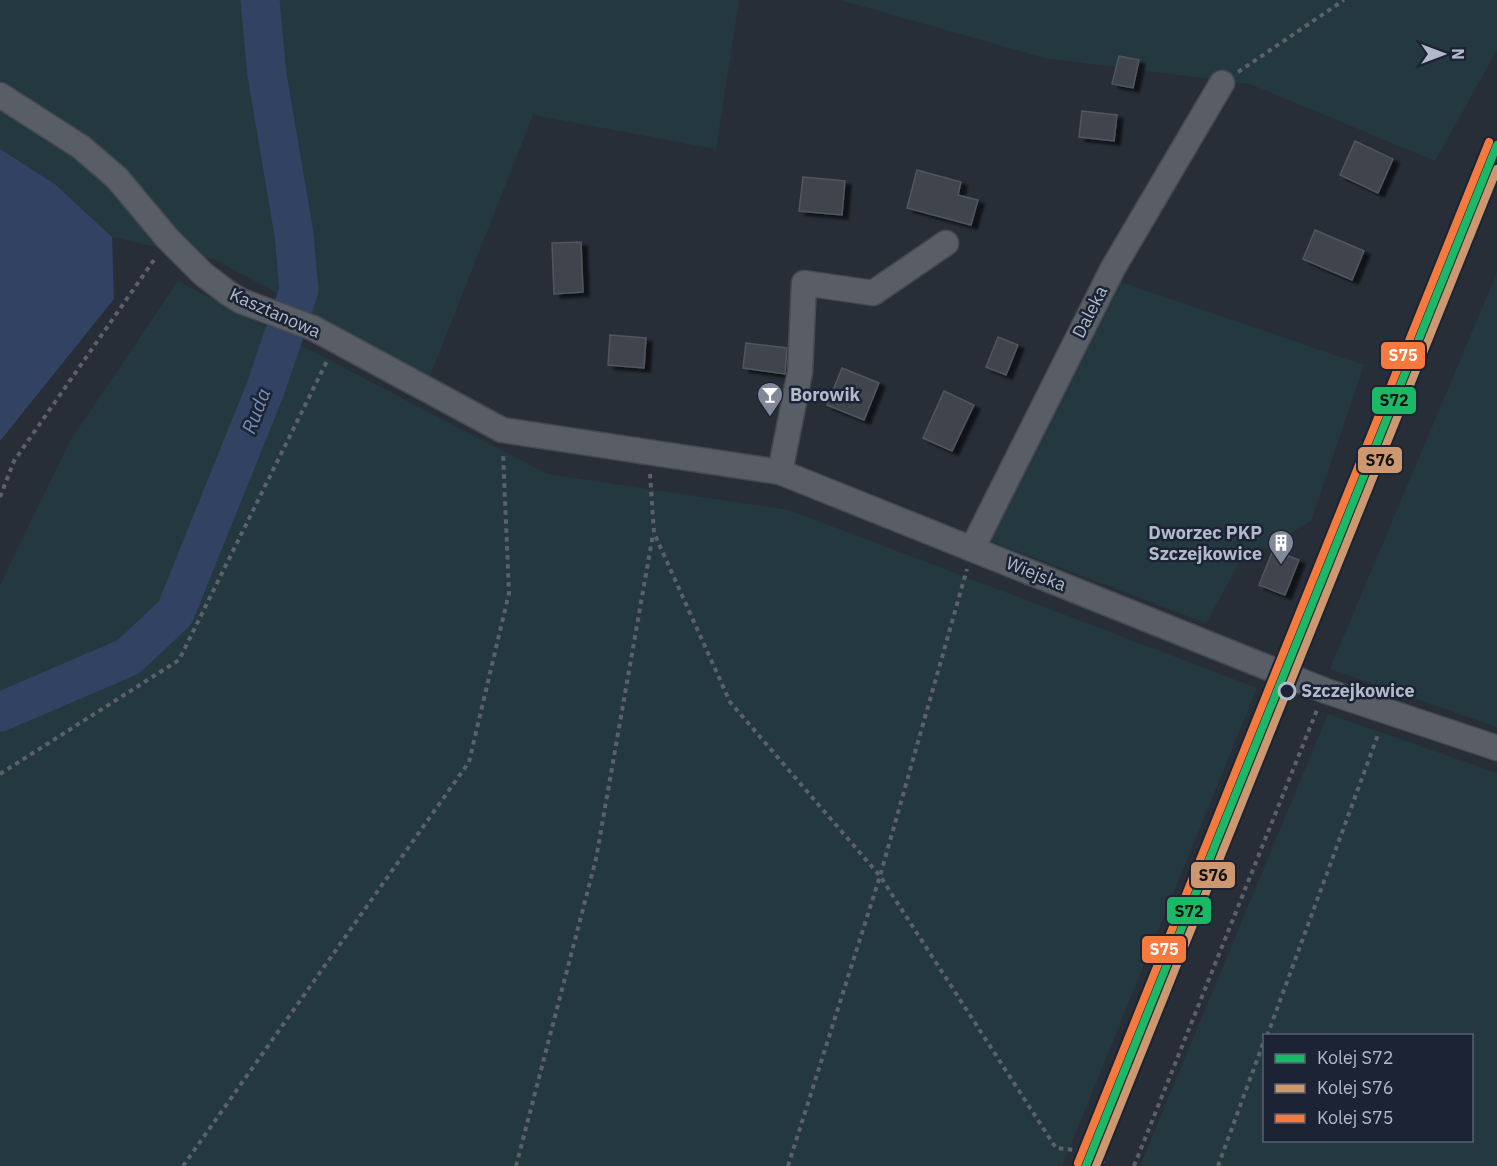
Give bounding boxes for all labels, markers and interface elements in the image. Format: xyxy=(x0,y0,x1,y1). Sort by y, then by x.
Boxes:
north arrow xyxy=(1413,24,1473,84)
text: N xyxy=(1448,48,1468,60)
street label: Daleka xyxy=(1067,281,1113,342)
street label: Kasztanowa xyxy=(226,282,325,343)
line badge: S75 xyxy=(1380,341,1426,370)
text: S75 xyxy=(1388,345,1418,365)
bar icon: Borowik xyxy=(755,380,785,418)
place label: Borowik xyxy=(790,383,861,406)
water label: Ruda xyxy=(235,384,276,437)
line badge: S72 xyxy=(1371,386,1417,415)
text: S72 xyxy=(1379,390,1409,410)
line badge: S76 xyxy=(1357,446,1403,474)
text: S76 xyxy=(1365,450,1395,470)
place label: Dworzec PKP Szczejkowice xyxy=(1148,521,1262,565)
building icon: Dworzec PKP Szczejkowice xyxy=(1266,528,1296,566)
street label: Wiejska xyxy=(1003,551,1070,596)
place label: Szczejkowice xyxy=(1301,679,1415,702)
marker: Szczejkowice xyxy=(1278,682,1296,700)
line badge: S76 xyxy=(1190,861,1236,889)
text: S76 xyxy=(1198,865,1228,885)
line badge: S72 xyxy=(1166,896,1212,925)
text: S72 xyxy=(1174,901,1204,921)
line badge: S75 xyxy=(1141,935,1187,964)
text: S75 xyxy=(1149,939,1179,959)
legend xyxy=(1263,1034,1473,1142)
text: Kolej S72 xyxy=(1317,1046,1394,1069)
text: Kolej S76 xyxy=(1317,1076,1394,1099)
text: Kolej S75 xyxy=(1317,1106,1394,1129)

